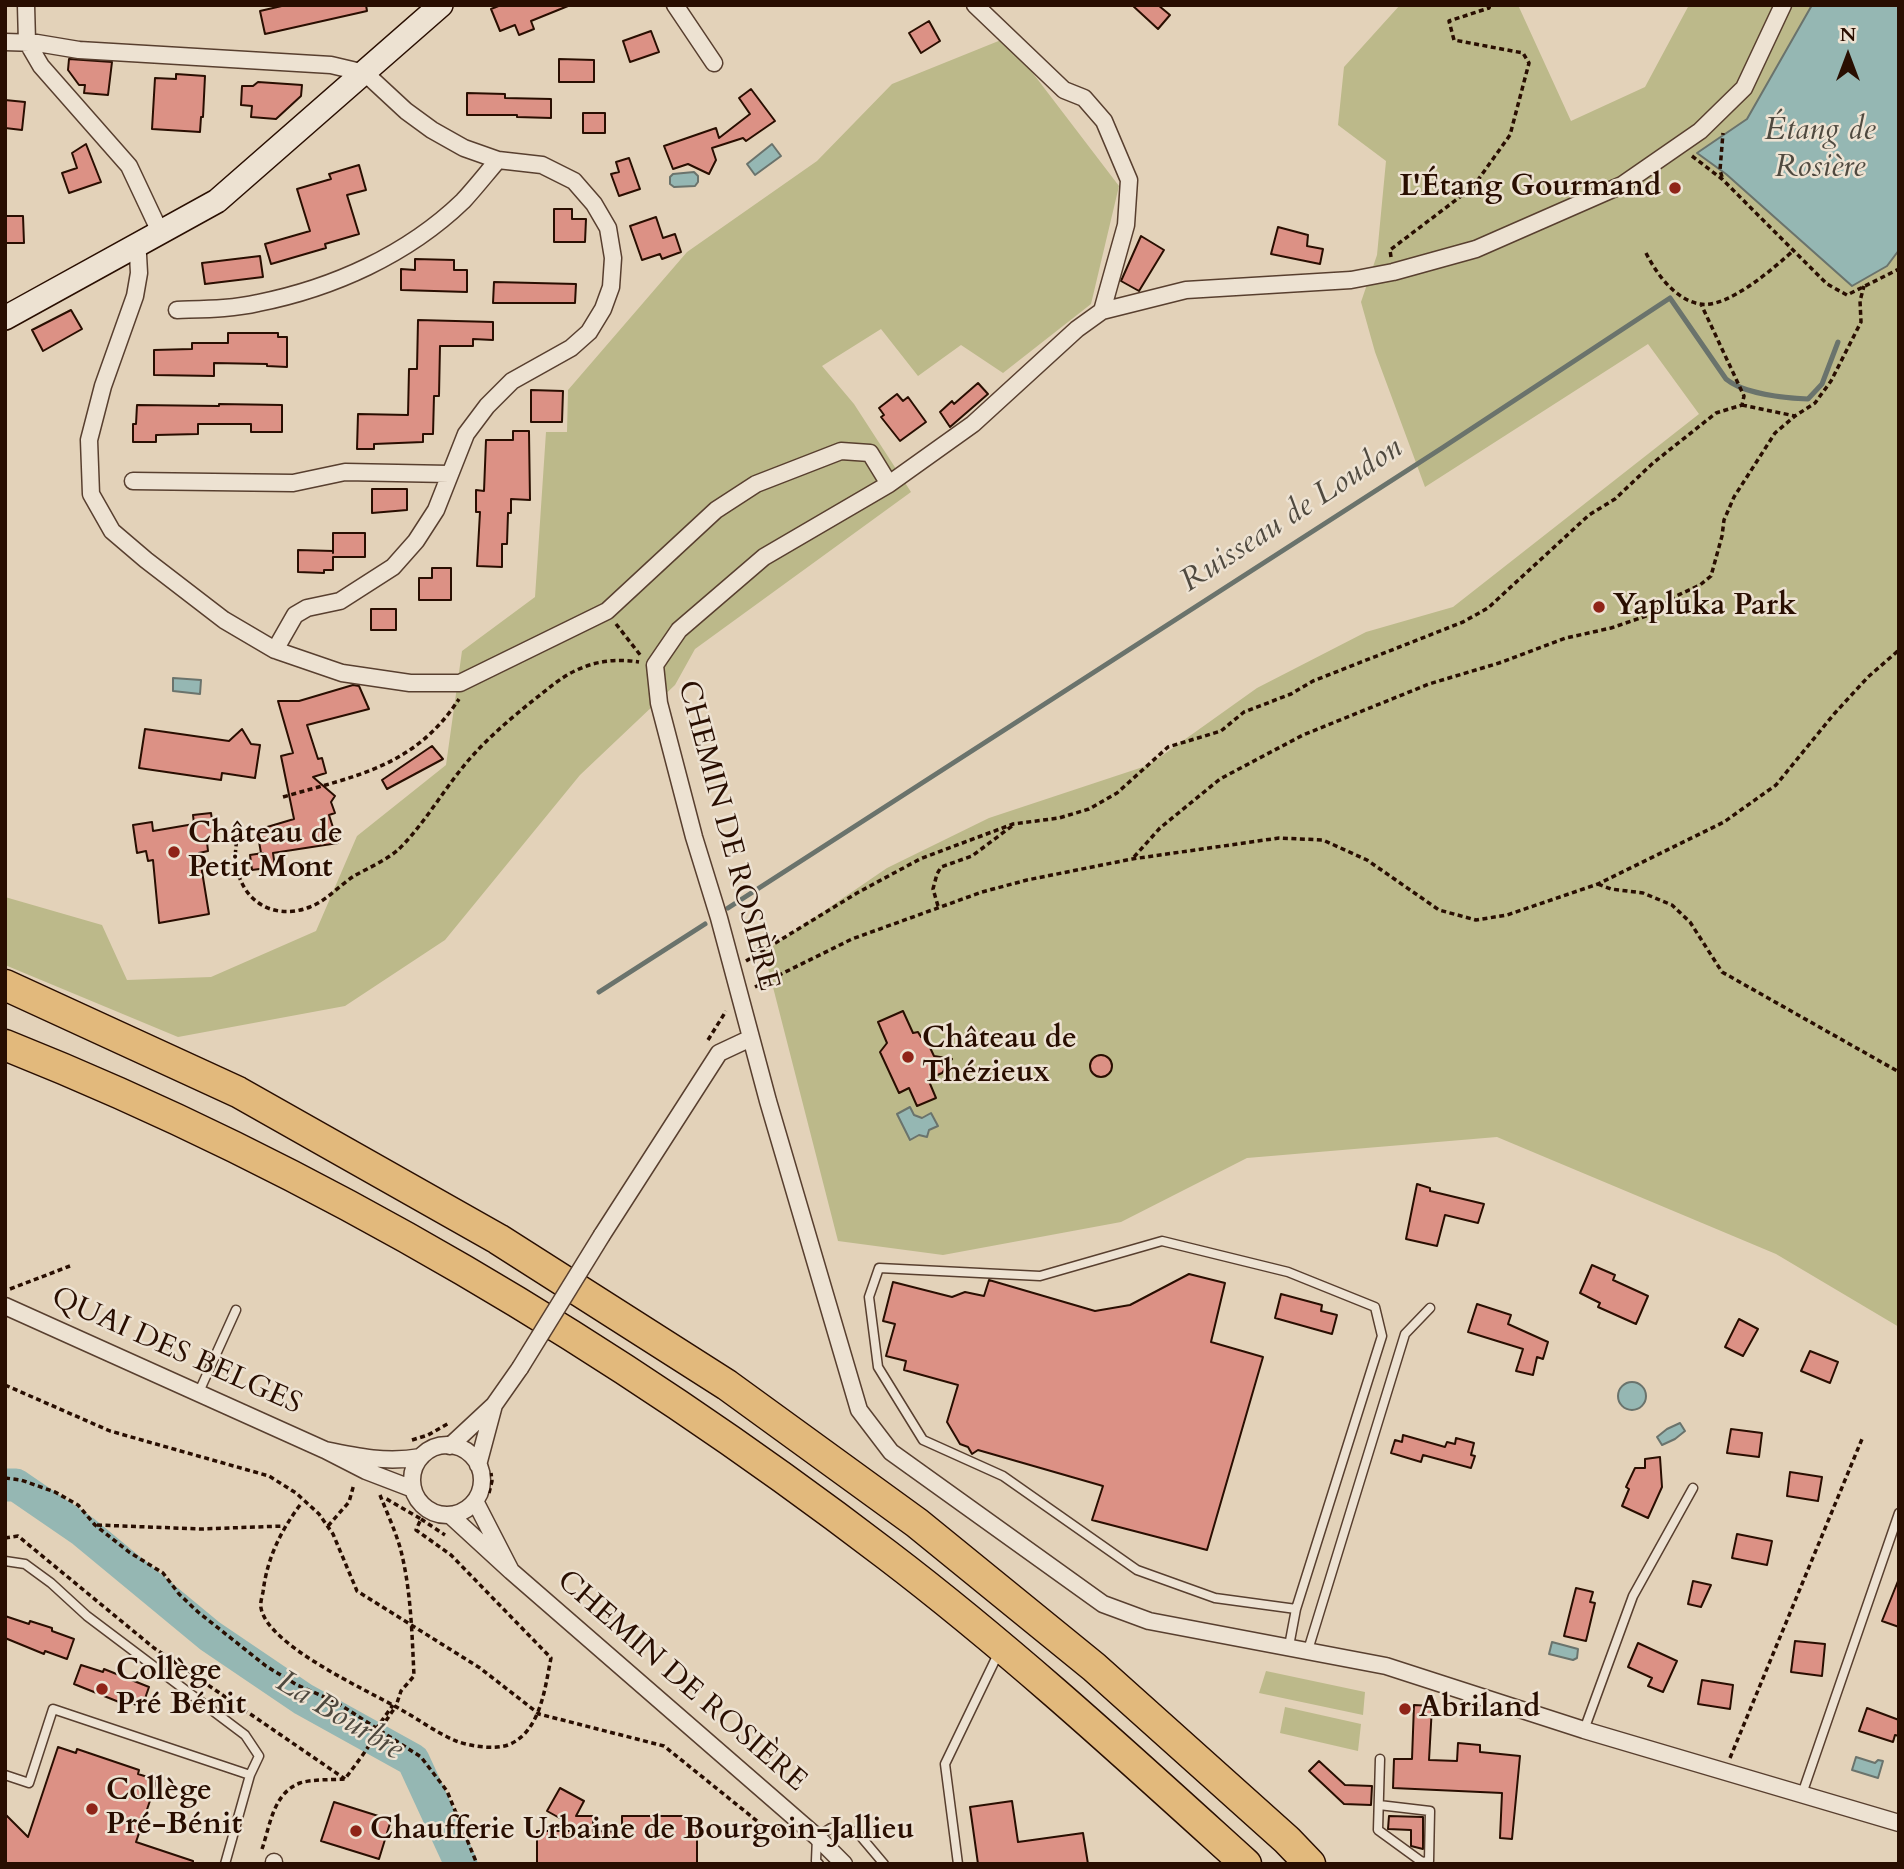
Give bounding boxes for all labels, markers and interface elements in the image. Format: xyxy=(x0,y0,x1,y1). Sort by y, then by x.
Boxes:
north arrow xyxy=(1813,21,1883,91)
text: N xyxy=(1840,22,1856,48)
water label: Étang de Rosière xyxy=(1764,113,1876,188)
place label: L'Étang Gourmand xyxy=(1399,170,1661,206)
marker: L'Étang Gourmand xyxy=(1667,180,1683,196)
water label: Ruisseau de Loudon xyxy=(1174,430,1410,602)
place label: Yapluka Park xyxy=(1613,589,1797,625)
marker: Yapluka Park xyxy=(1591,599,1607,615)
street label: CHEMIN DE ROSIÈRE xyxy=(668,677,786,995)
place label: Château de Petit Mont xyxy=(188,817,343,888)
marker: Château de Petit Mont xyxy=(166,844,182,860)
place label: Château de Thézieux xyxy=(922,1022,1077,1092)
marker: Château de Thézieux xyxy=(900,1049,916,1065)
street label: QUAI DES BELGES xyxy=(45,1281,307,1423)
street label: CHEMIN DE ROSIÈRE xyxy=(549,1564,813,1800)
place label: Collège Pré Bénit xyxy=(116,1654,246,1724)
water label: La Bourbre xyxy=(268,1664,410,1770)
marker: Collège Pré Bénit xyxy=(94,1681,110,1697)
place label: Abriland xyxy=(1419,1691,1540,1727)
marker: Abriland xyxy=(1397,1701,1413,1717)
place label: Collège Pré-Bénit xyxy=(106,1774,242,1844)
marker: Collège Pré-Bénit xyxy=(84,1801,100,1817)
place label: Chaufferie Urbaine de Bourgoin-Jallieu xyxy=(370,1813,914,1849)
marker: Chaufferie Urbaine de Bourgoin-Jallieu xyxy=(348,1823,364,1839)

